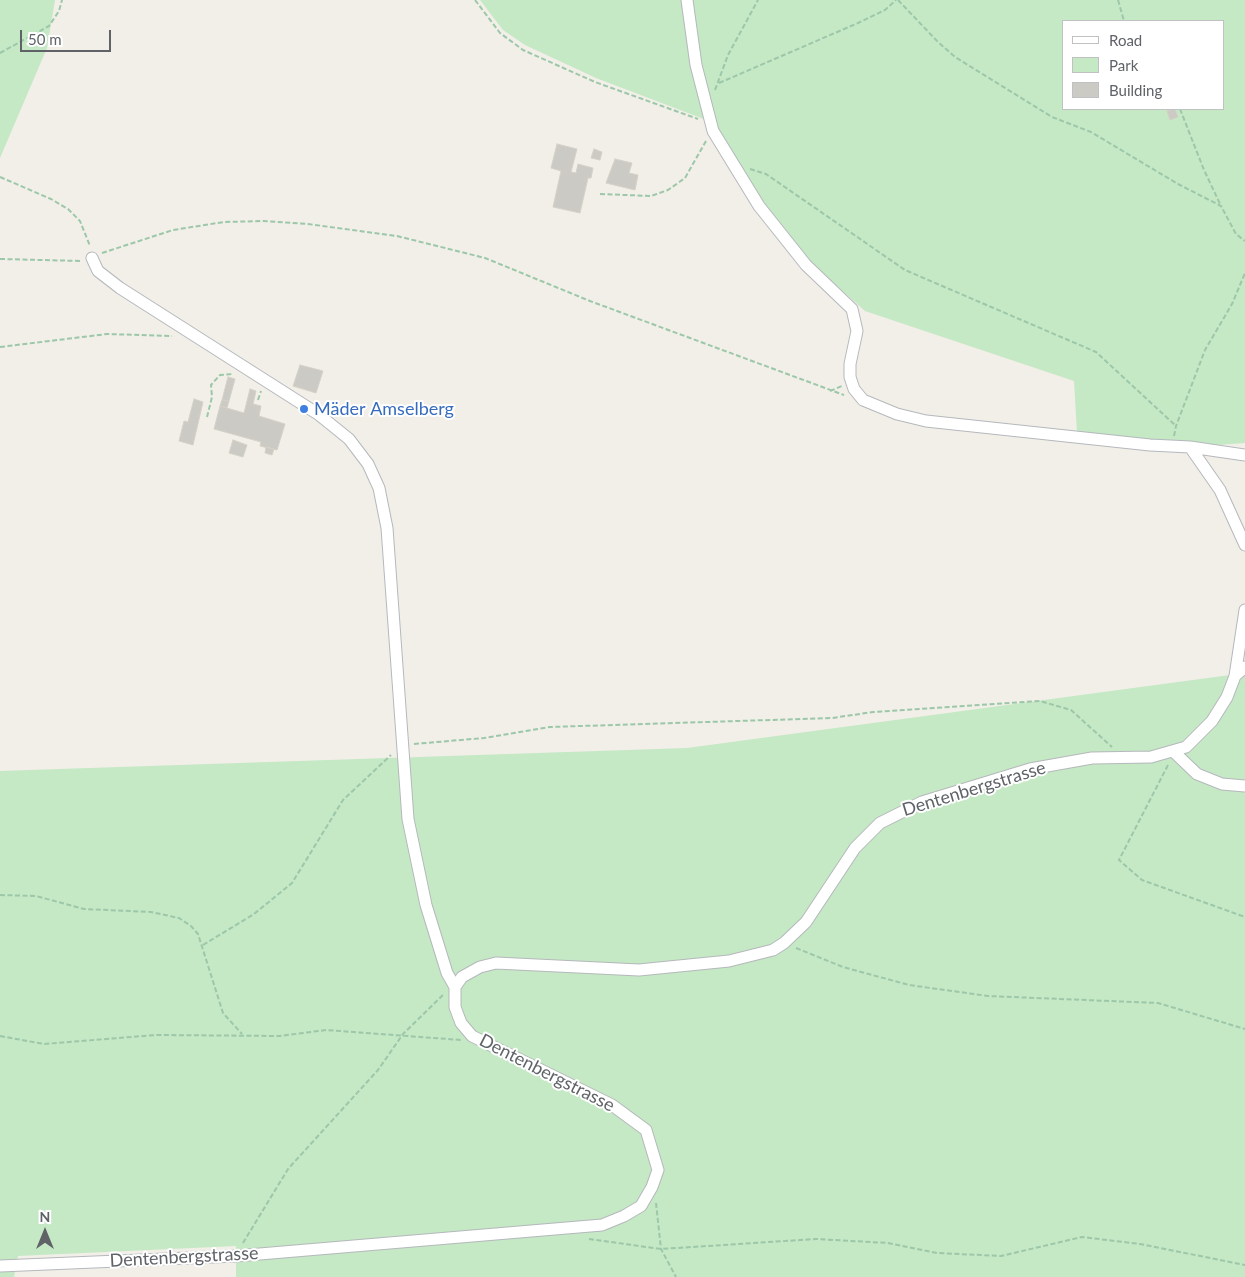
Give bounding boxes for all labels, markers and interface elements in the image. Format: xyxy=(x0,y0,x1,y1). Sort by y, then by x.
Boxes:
scale bar xyxy=(22,20,114,52)
legend xyxy=(1062,20,1225,110)
text: 50 m xyxy=(28,30,62,48)
text: Road xyxy=(1109,31,1142,49)
text: Park xyxy=(1109,56,1138,74)
text: Building xyxy=(1109,81,1162,99)
place label: Mäder Amselberg xyxy=(314,398,454,420)
marker: Mäder Amselberg xyxy=(298,403,310,415)
street label: Dentenbergstrasse xyxy=(900,757,1048,821)
street label: Dentenbergstrasse xyxy=(476,1030,618,1116)
north arrow xyxy=(20,1207,70,1257)
text: N xyxy=(40,1208,50,1225)
street label: Dentenbergstrasse xyxy=(109,1242,259,1272)

